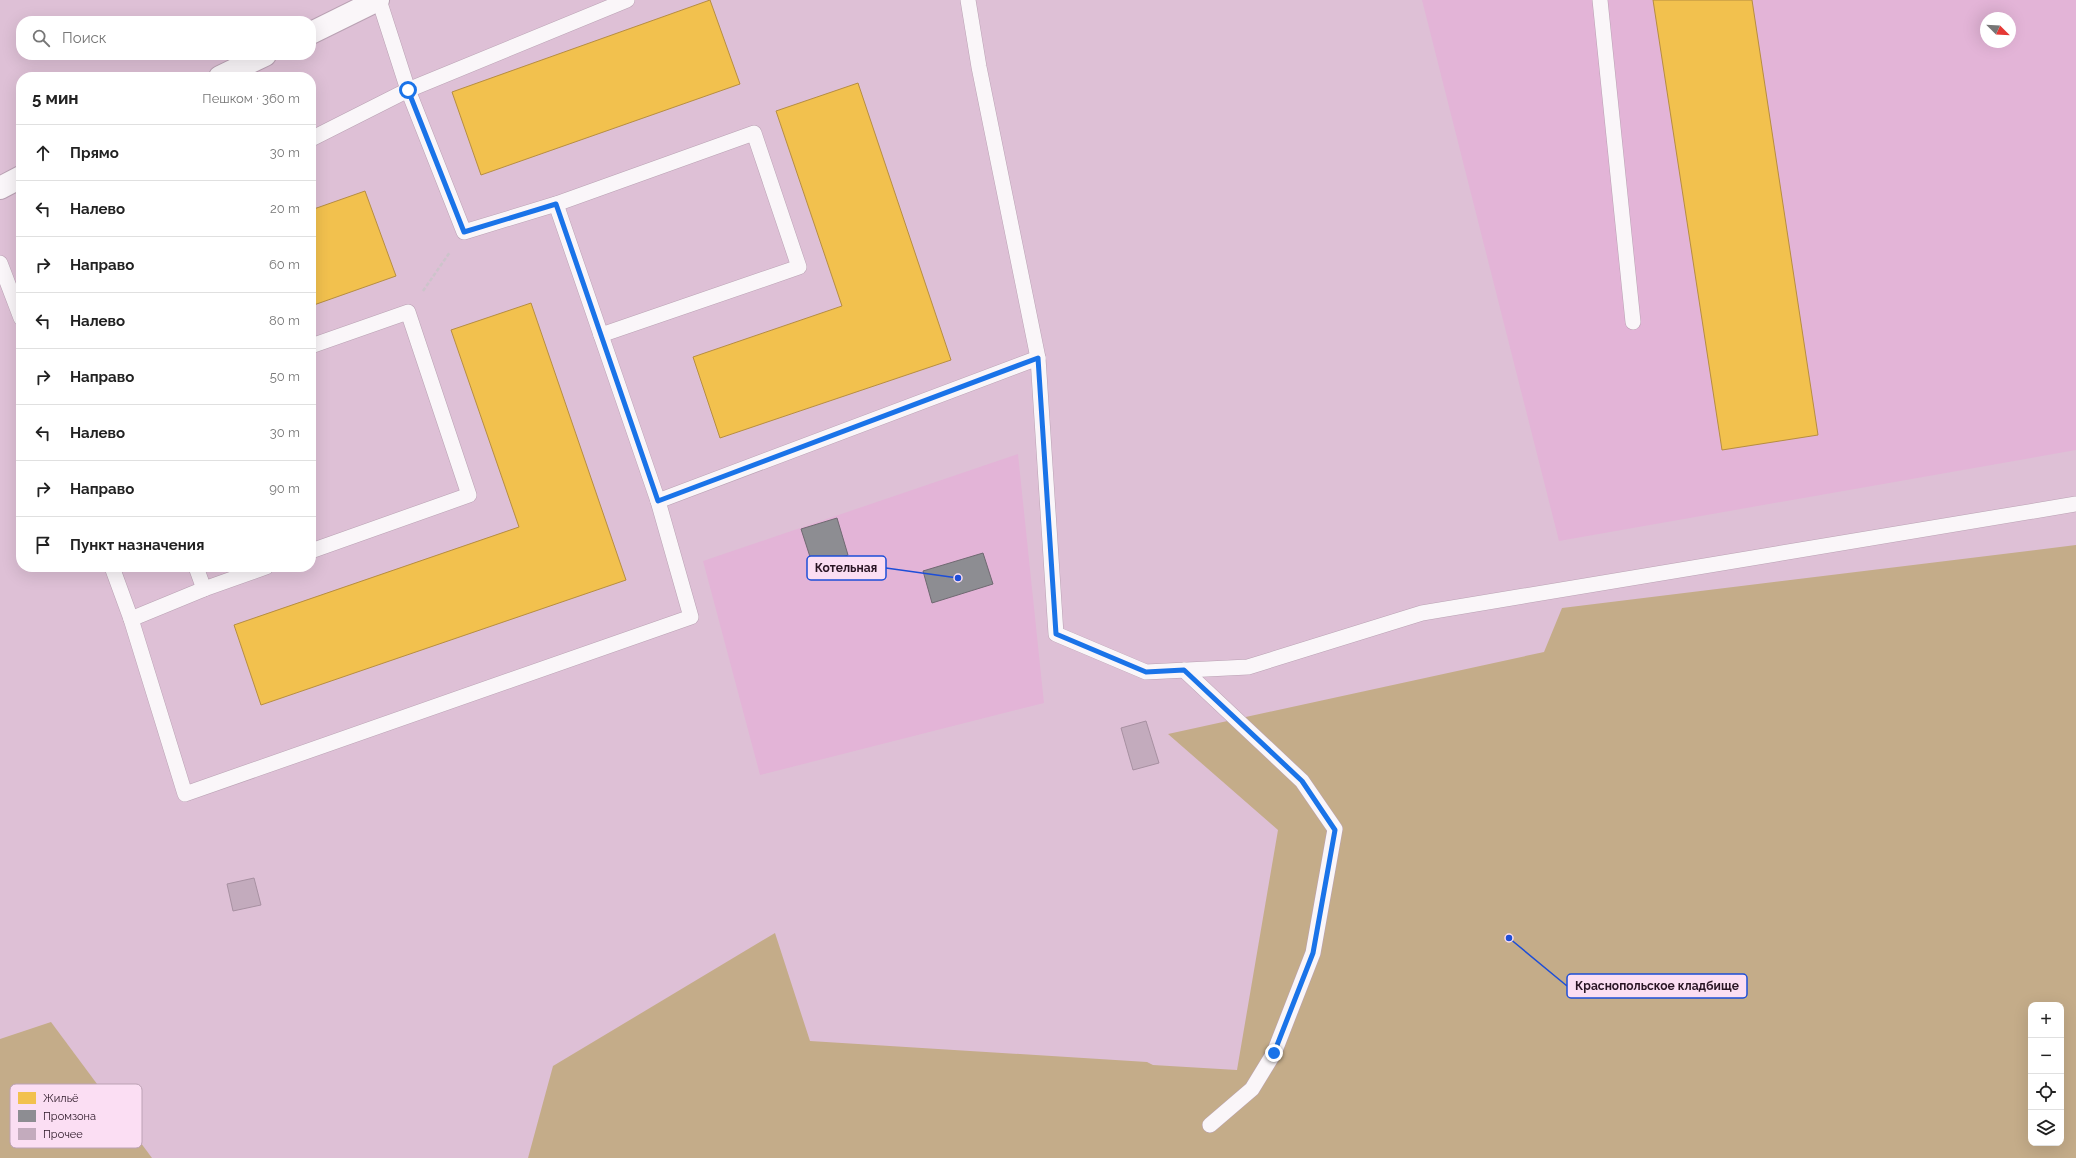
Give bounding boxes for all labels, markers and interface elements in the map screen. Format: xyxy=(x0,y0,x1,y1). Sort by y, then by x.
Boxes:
north arrow xyxy=(1980,12,2016,48)
search box xyxy=(16,16,316,60)
icon: search xyxy=(30,27,52,49)
text: Поиск xyxy=(62,29,107,47)
route start xyxy=(399,81,417,99)
text: 5 мин xyxy=(32,88,79,108)
text: Пешком · 360 m xyxy=(202,91,300,106)
icon: ahead xyxy=(32,142,54,164)
text: Прямо xyxy=(70,144,119,162)
text: 30 m xyxy=(270,145,300,160)
icon: left xyxy=(32,198,54,220)
text: Налево xyxy=(70,200,125,218)
text: 20 m xyxy=(270,201,300,216)
icon: right xyxy=(32,254,54,276)
text: Направо xyxy=(70,256,134,274)
text: 60 m xyxy=(269,257,300,272)
icon: left xyxy=(32,310,54,332)
text: Налево xyxy=(70,312,125,330)
text: 80 m xyxy=(269,313,300,328)
icon: right xyxy=(32,366,54,388)
text: Направо xyxy=(70,368,134,386)
text: 50 m xyxy=(270,369,300,384)
icon: left xyxy=(32,422,54,444)
text: Налево xyxy=(70,424,125,442)
text: 30 m xyxy=(270,425,300,440)
icon: right xyxy=(32,478,54,500)
text: Направо xyxy=(70,480,134,498)
text: 90 m xyxy=(269,481,300,496)
icon: arrive xyxy=(32,534,54,556)
text: Пункт назначения xyxy=(70,536,204,554)
callout: Котельная xyxy=(807,556,886,580)
text: Котельная xyxy=(815,561,877,575)
callout: Краснопольское кладбище xyxy=(1567,974,1747,998)
text: Краснопольское кладбище xyxy=(1575,979,1739,993)
map controls xyxy=(2028,1002,2064,1146)
button: + xyxy=(2028,1002,2064,1038)
button: − xyxy=(2028,1038,2064,1074)
route end xyxy=(1265,1044,1283,1062)
button: locate xyxy=(2028,1074,2064,1110)
legend xyxy=(10,1084,142,1148)
text: Жильё xyxy=(43,1092,79,1105)
text: Промзона xyxy=(43,1110,96,1123)
button: layers xyxy=(2028,1110,2064,1146)
text: Прочее xyxy=(43,1128,83,1141)

